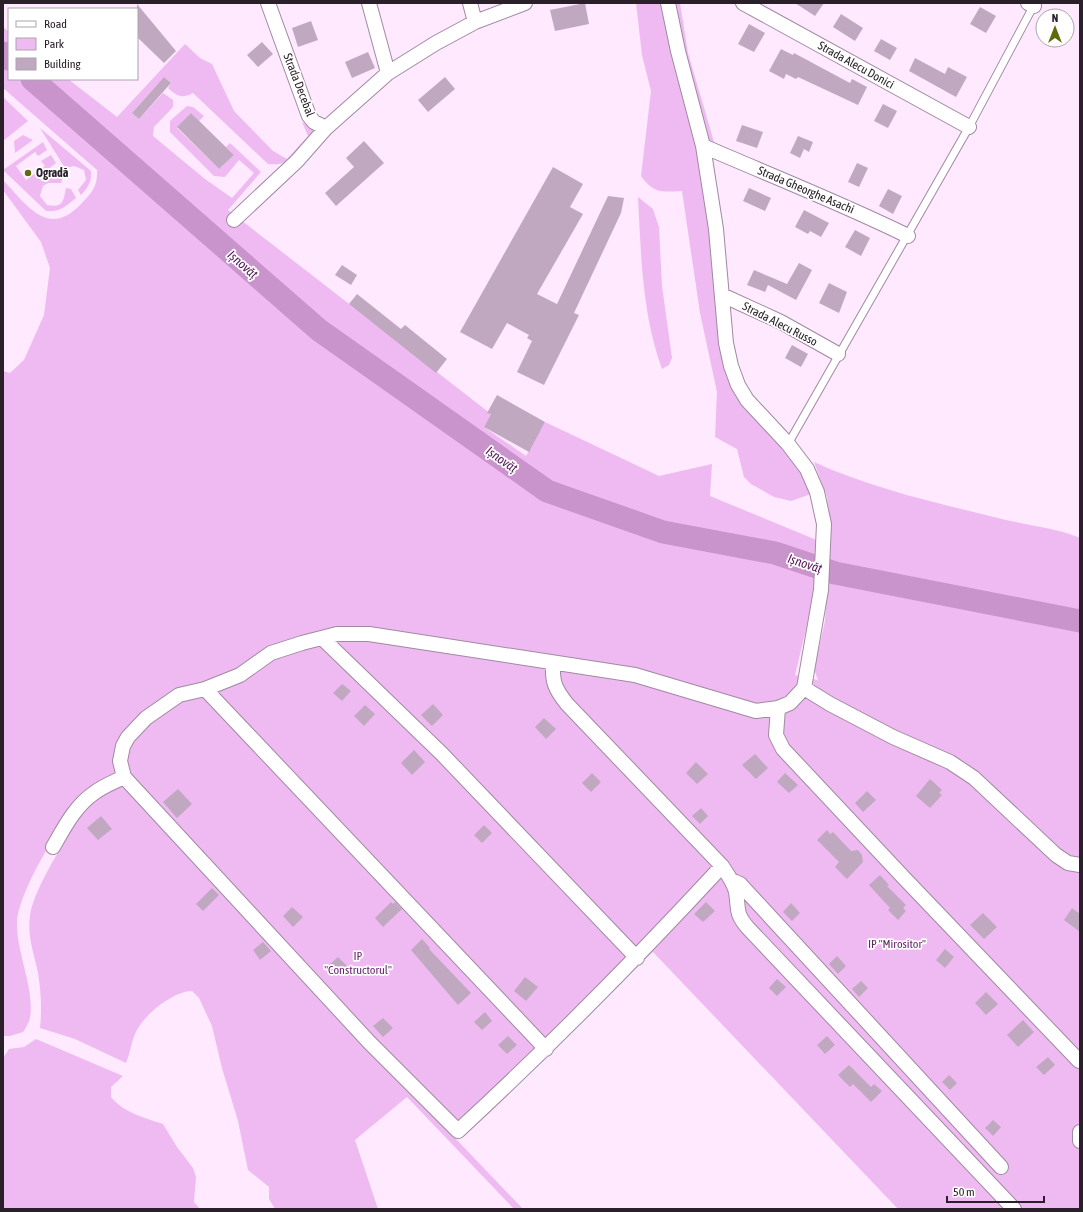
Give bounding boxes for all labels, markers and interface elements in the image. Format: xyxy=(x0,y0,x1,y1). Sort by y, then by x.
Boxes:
legend xyxy=(8,8,138,80)
north arrow xyxy=(1035,8,1075,48)
text: N xyxy=(1052,12,1058,24)
text: Road xyxy=(44,17,67,31)
text: Park xyxy=(44,37,65,51)
street label: Strada Alecu Donici xyxy=(816,38,896,92)
street label: Strada Decebal xyxy=(281,51,318,119)
text: Building xyxy=(44,57,82,71)
street label: Strada Gheorghe Asachi xyxy=(756,163,856,217)
place label: Ogradă xyxy=(36,166,69,180)
marker: Ogradă xyxy=(23,168,33,178)
water label: Ișnovăț xyxy=(224,247,261,282)
street label: Strada Alecu Russo xyxy=(740,299,820,349)
water label: Ișnovăț xyxy=(483,443,521,476)
water label: Ișnovăț xyxy=(786,551,824,576)
park label: IP "Mirositor" xyxy=(868,937,926,951)
park label: IP "Constructorul" xyxy=(324,949,392,977)
scale bar xyxy=(947,1178,1044,1204)
text: 50 m xyxy=(953,1185,975,1199)

